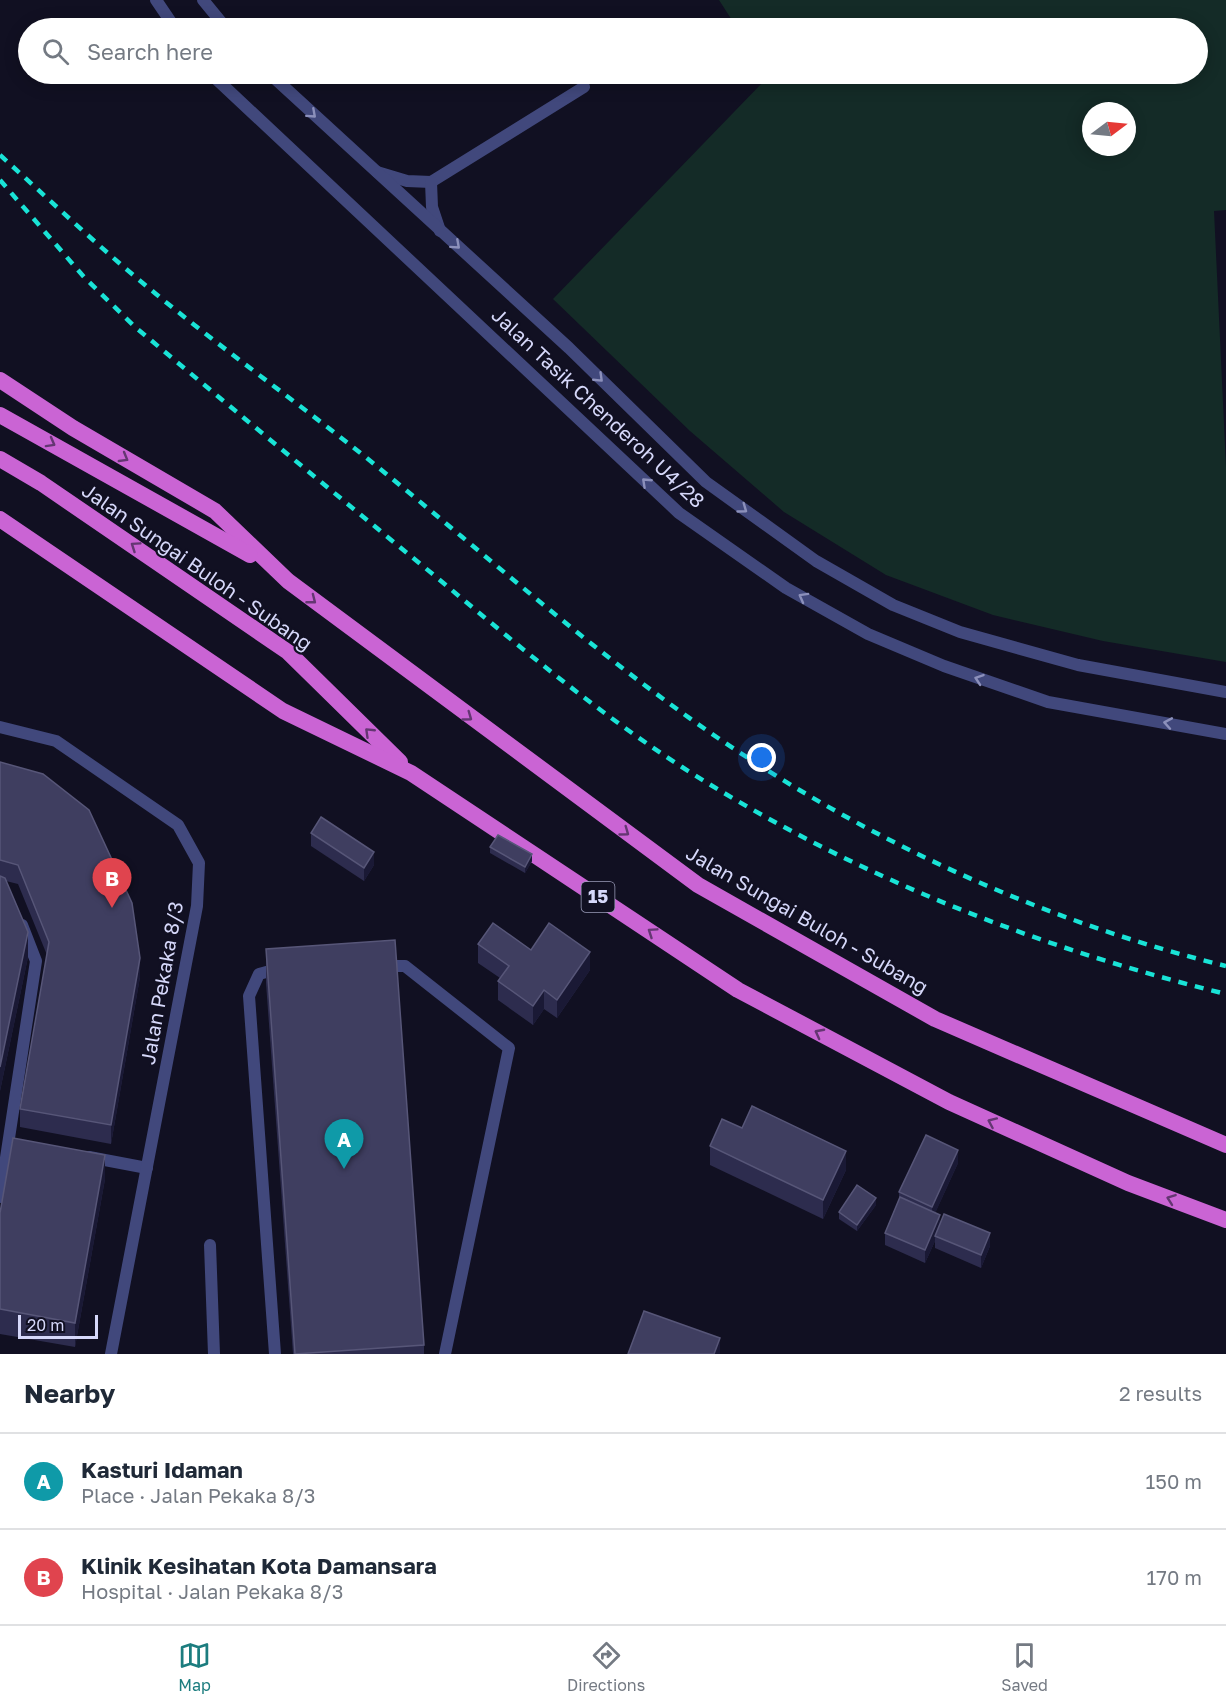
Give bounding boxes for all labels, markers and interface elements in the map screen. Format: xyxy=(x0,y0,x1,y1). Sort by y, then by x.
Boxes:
search box xyxy=(18,18,1208,84)
icon: search xyxy=(39,35,72,68)
text: Search here xyxy=(87,38,213,65)
north arrow xyxy=(1082,102,1136,156)
one-way arrow xyxy=(306,107,316,118)
one-way arrow xyxy=(449,238,460,249)
street label: Jalan Tasik Chenderoh U4/28 xyxy=(487,302,710,512)
one-way arrow xyxy=(593,371,603,382)
one-way arrow xyxy=(45,436,55,447)
one-way arrow xyxy=(118,451,128,462)
street label: Jalan Sungai Buloh - Subang xyxy=(78,477,317,655)
one-way arrow xyxy=(642,478,653,489)
one-way arrow xyxy=(737,501,748,512)
one-way arrow xyxy=(131,542,142,553)
one-way arrow xyxy=(305,592,316,603)
one-way arrow xyxy=(798,593,809,604)
one-way arrow xyxy=(974,673,985,686)
one-way arrow xyxy=(462,709,473,720)
one-way arrow xyxy=(1164,718,1173,730)
one-way arrow xyxy=(366,728,376,739)
your location xyxy=(747,743,776,772)
one-way arrow xyxy=(619,825,630,836)
street label: Jalan Sungai Buloh - Subang xyxy=(682,840,933,998)
pin: B xyxy=(92,858,132,908)
road number: 15 xyxy=(582,882,614,912)
street label: Jalan Pekaka 8/3 xyxy=(135,899,187,1066)
one-way arrow xyxy=(648,928,658,940)
one-way arrow xyxy=(815,1029,825,1040)
one-way arrow xyxy=(988,1117,999,1129)
pin: A xyxy=(324,1120,364,1169)
one-way arrow xyxy=(1166,1194,1177,1207)
scale bar xyxy=(18,1312,98,1340)
text: 20 m xyxy=(27,1315,64,1335)
text: Nearby xyxy=(24,1378,115,1409)
text: 2 results xyxy=(1119,1381,1202,1405)
text: Kasturi Idaman xyxy=(81,1456,243,1483)
text: A xyxy=(36,1469,51,1493)
text: 150 m xyxy=(1146,1469,1202,1493)
text: Place · Jalan Pekaka 8/3 xyxy=(81,1483,316,1507)
text: Klinik Kesihatan Kota Damansara xyxy=(81,1552,437,1579)
text: B xyxy=(36,1565,51,1589)
text: 170 m xyxy=(1147,1565,1202,1589)
text: Hospital · Jalan Pekaka 8/3 xyxy=(81,1579,343,1603)
tab: Map xyxy=(178,1639,211,1695)
tab: Directions xyxy=(567,1639,645,1695)
tab: Saved xyxy=(1001,1639,1048,1695)

